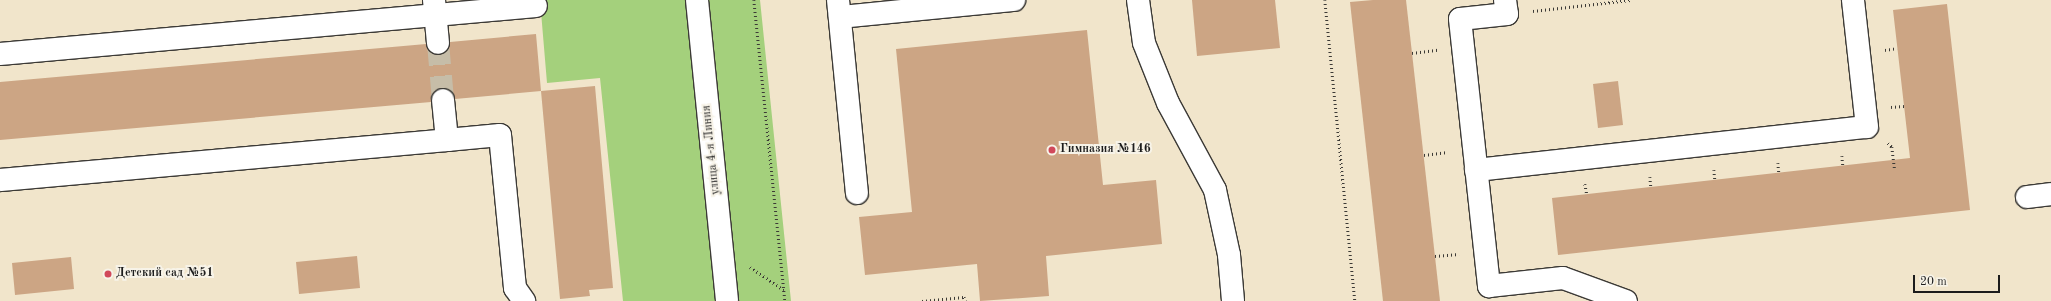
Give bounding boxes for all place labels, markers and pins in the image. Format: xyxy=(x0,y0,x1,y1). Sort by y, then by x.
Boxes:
place label: Гимназия №146 xyxy=(1060,143,1151,157)
marker: Гимназия №146 xyxy=(1047,145,1057,155)
place label: Детский сад №51 xyxy=(116,267,213,281)
marker: Детский сад №51 xyxy=(103,269,113,279)

